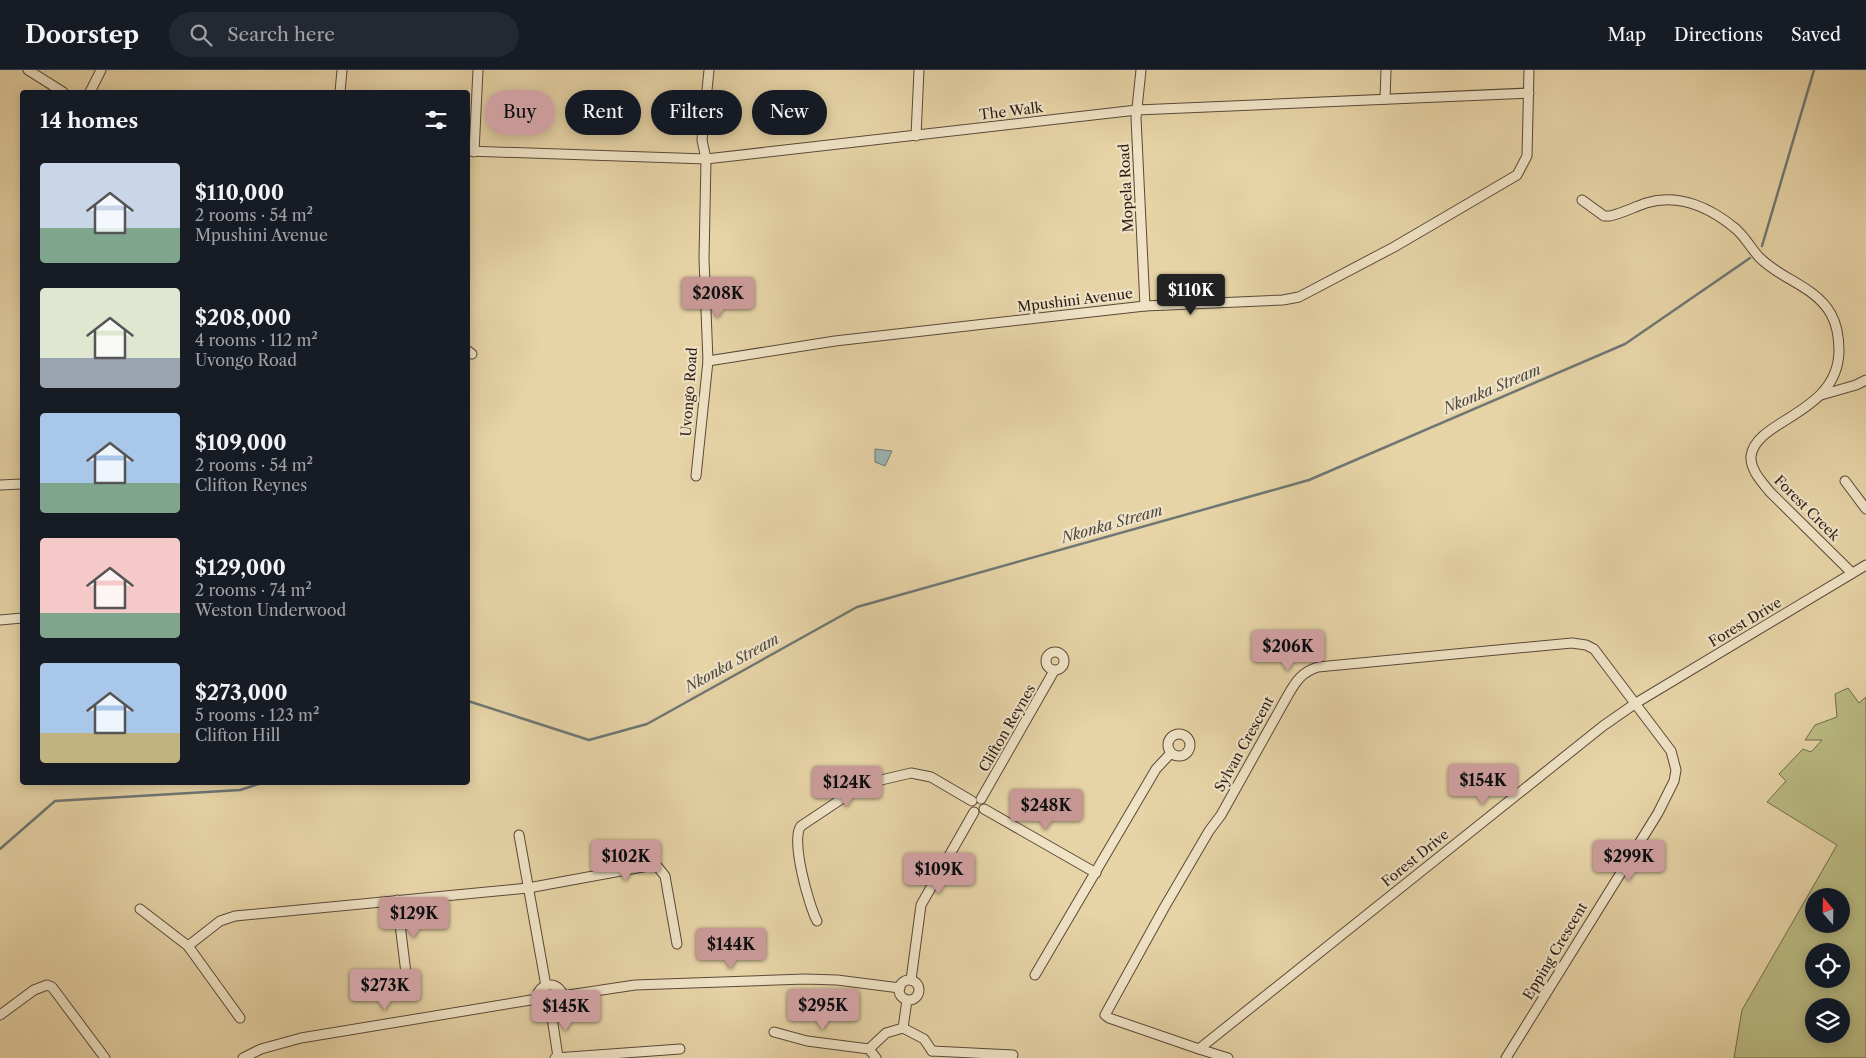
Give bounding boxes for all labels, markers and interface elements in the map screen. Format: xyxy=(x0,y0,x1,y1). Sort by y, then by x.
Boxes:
search box xyxy=(169,12,519,57)
text: Doorstep xyxy=(25,20,139,49)
icon: search xyxy=(187,21,215,49)
text: Search here xyxy=(227,23,335,46)
text: Map xyxy=(1607,24,1646,46)
text: Directions xyxy=(1674,24,1763,46)
text: Saved xyxy=(1791,24,1841,46)
chip: Buy xyxy=(485,90,555,135)
chip: Rent xyxy=(565,90,641,135)
chip: Filters xyxy=(651,90,742,135)
chip: New xyxy=(752,90,827,135)
street label: The Walk xyxy=(978,98,1045,124)
icon: filters xyxy=(422,106,450,134)
text: 14 homes xyxy=(40,108,138,133)
street label: Mopela Road xyxy=(1115,143,1137,233)
text: $110,000 xyxy=(195,180,284,205)
icon: home xyxy=(80,183,140,243)
text: 2 rooms · 54 m² xyxy=(195,205,313,225)
text: Mpushini Avenue xyxy=(195,225,328,245)
pin: $110K xyxy=(1156,274,1226,316)
pin: $208K xyxy=(683,276,753,319)
text: $110K xyxy=(1168,280,1214,300)
text: $208K xyxy=(692,283,744,303)
street label: Mpushini Avenue xyxy=(1016,284,1134,316)
text: $208,000 xyxy=(195,305,291,330)
icon: home xyxy=(80,308,140,368)
text: 4 rooms · 112 m² xyxy=(195,330,318,350)
street label: Uvongo Road xyxy=(677,346,701,437)
text: Uvongo Road xyxy=(195,350,297,370)
water label: Nkonka Stream xyxy=(1439,359,1544,418)
text: $109,000 xyxy=(195,430,287,455)
icon: home xyxy=(80,433,140,493)
text: 2 rooms · 54 m² xyxy=(195,455,313,475)
street label: Forest Creek xyxy=(1770,471,1844,545)
text: Clifton Reynes xyxy=(195,475,307,495)
water label: Nkonka Stream xyxy=(1058,500,1165,547)
text: $129,000 xyxy=(195,555,286,580)
icon: home xyxy=(80,558,140,618)
text: 2 rooms · 74 m² xyxy=(195,580,312,600)
street label: Forest Drive xyxy=(1705,593,1785,651)
text: Weston Underwood xyxy=(195,600,346,620)
water label: Nkonka Stream xyxy=(680,629,782,697)
pin: $206K xyxy=(1253,630,1323,672)
text: $206K xyxy=(1263,636,1313,656)
text: $273,000 xyxy=(195,680,288,705)
street label: Clifton Reynes xyxy=(975,681,1039,775)
icon: home xyxy=(80,683,140,743)
street label: Sylvan Crescent xyxy=(1210,693,1278,795)
text: 5 rooms · 123 m² xyxy=(195,705,319,725)
text: Clifton Hill xyxy=(195,725,280,745)
pin: $154K xyxy=(1448,764,1518,806)
pin: $124K xyxy=(812,766,882,808)
text: $154K xyxy=(1459,770,1507,790)
text: $124K xyxy=(823,772,871,792)
pin: $248K xyxy=(1011,788,1081,831)
text: $248K xyxy=(1021,795,1071,815)
street label: Forest Drive xyxy=(1378,825,1453,891)
pin: $102K xyxy=(591,840,661,882)
pin: $299K xyxy=(1594,840,1664,882)
text: $102K xyxy=(602,846,650,866)
text: $299K xyxy=(1604,846,1654,866)
pin: $109K xyxy=(904,852,974,895)
text: $109K xyxy=(915,859,963,879)
north arrow xyxy=(1805,888,1850,932)
map controls xyxy=(1805,888,1850,1043)
pin: $129K xyxy=(379,896,449,939)
street label: Epping Crescent xyxy=(1519,899,1591,1003)
text: $129K xyxy=(390,903,438,923)
pin: $144K xyxy=(696,928,766,970)
text: $144K xyxy=(707,934,755,954)
button: locate xyxy=(1805,943,1850,988)
pin: $273K xyxy=(350,968,420,1011)
text: $273K xyxy=(361,975,409,995)
pin: $295K xyxy=(788,988,858,1031)
pin: $145K xyxy=(531,990,601,1032)
text: $295K xyxy=(798,995,848,1015)
text: $145K xyxy=(542,996,590,1016)
button: layers xyxy=(1805,998,1850,1043)

